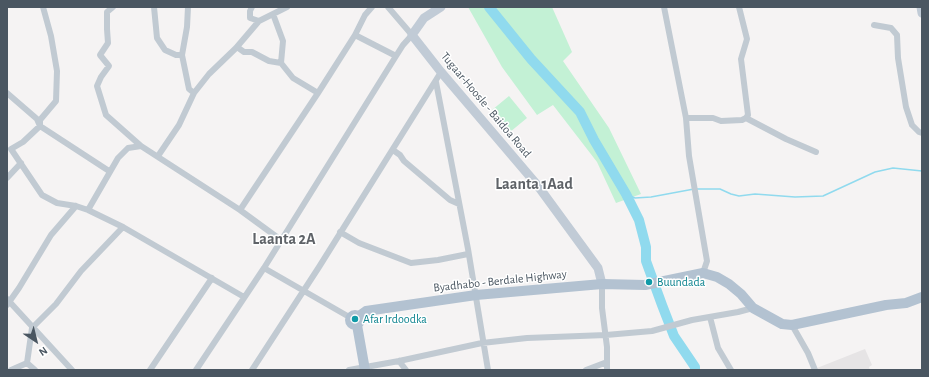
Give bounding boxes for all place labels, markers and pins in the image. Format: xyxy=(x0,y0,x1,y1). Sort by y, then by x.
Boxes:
place label: Buundada xyxy=(657,275,705,289)
marker: Buundada xyxy=(644,277,654,287)
place label: Afar Irdoodka xyxy=(363,312,427,326)
marker: Afar Irdoodka xyxy=(350,314,360,324)

